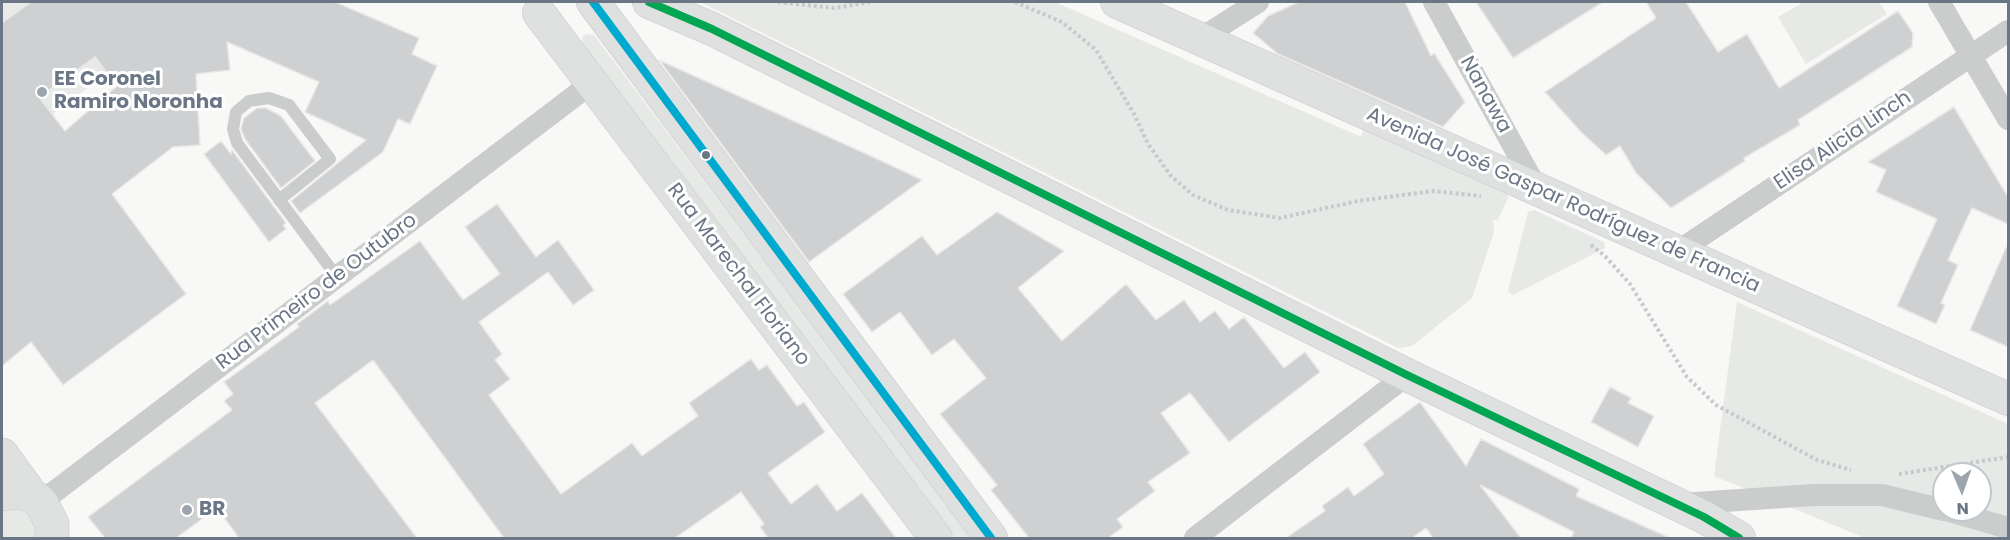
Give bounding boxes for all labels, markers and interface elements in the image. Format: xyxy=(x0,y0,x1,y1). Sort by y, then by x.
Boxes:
street label: Nanawa xyxy=(1454,53,1516,137)
place label: EE Coronel Ramiro Noronha xyxy=(54,68,223,115)
marker: EE Coronel Ramiro Noronha xyxy=(35,85,49,99)
street label: Elisa Alicia Linch xyxy=(1770,86,1916,196)
street label: Avenida José Gaspar Rodríguez de Francia xyxy=(1363,103,1763,299)
unlabelled marker xyxy=(700,149,712,161)
street label: Rua Marechal Floriano xyxy=(661,179,815,371)
street label: Rua Primeiro de Outubro xyxy=(212,209,422,375)
north arrow xyxy=(1932,462,1992,522)
text: N xyxy=(1956,497,1969,520)
place label: BR xyxy=(199,498,225,522)
marker: BR xyxy=(180,503,194,517)

